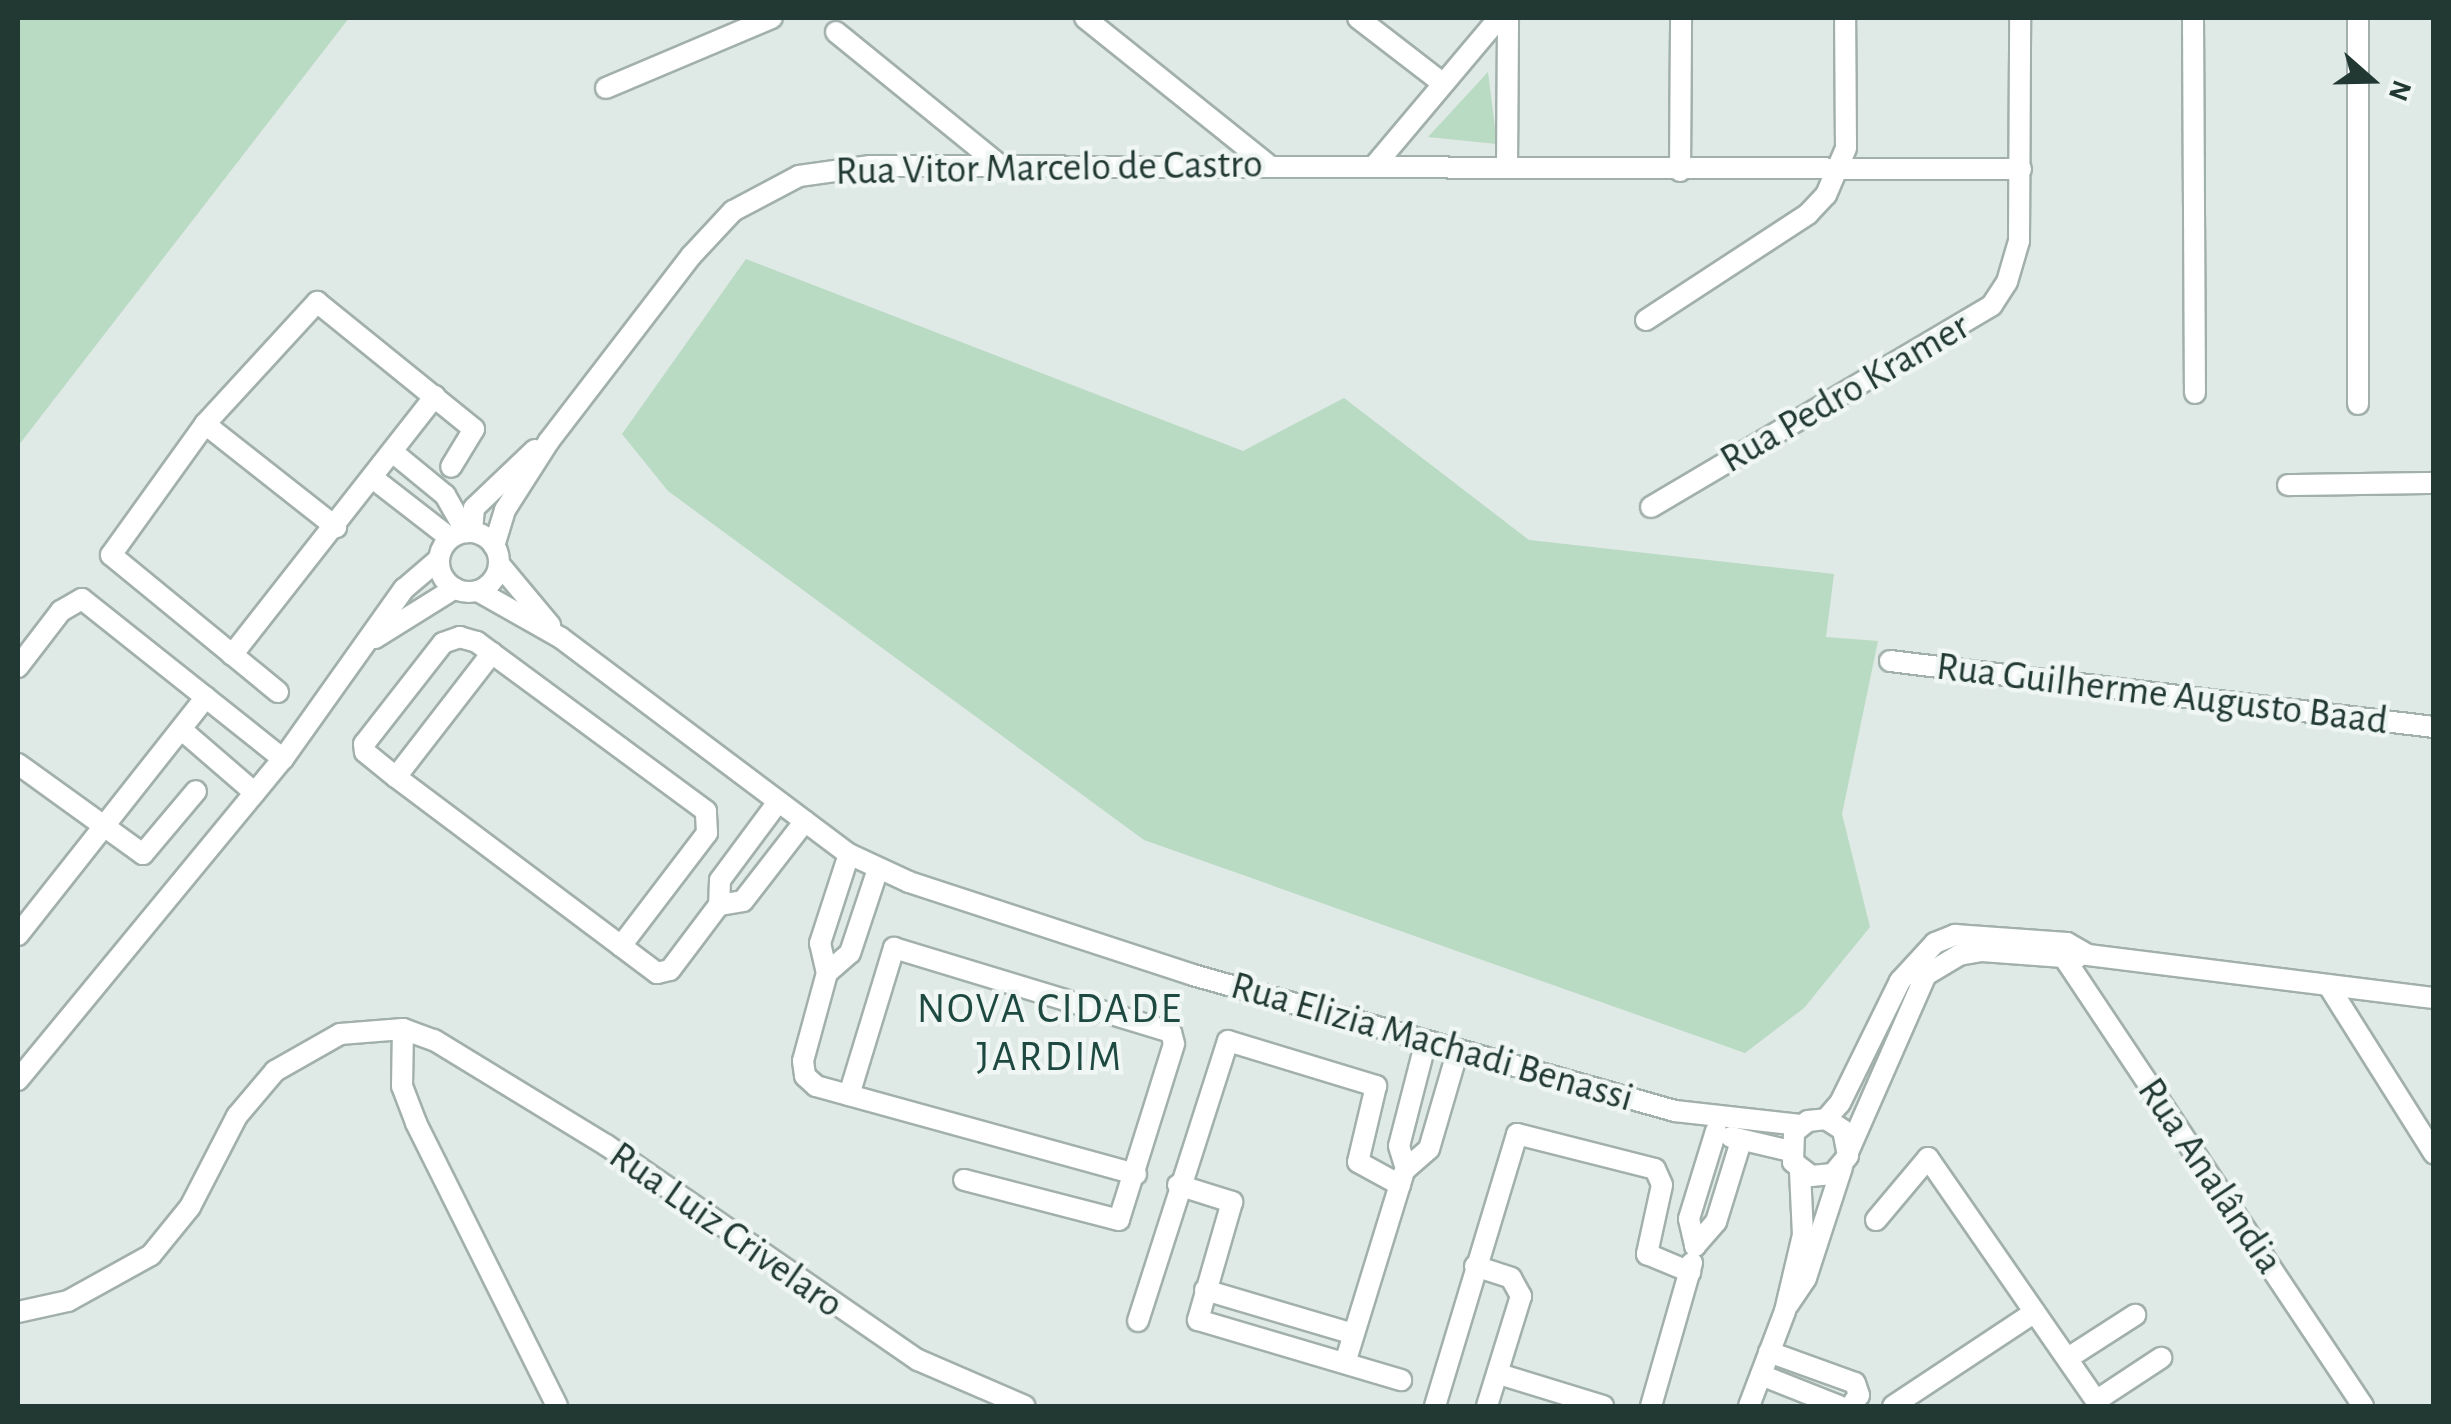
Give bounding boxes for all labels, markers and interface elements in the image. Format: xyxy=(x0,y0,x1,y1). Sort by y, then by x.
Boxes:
north arrow xyxy=(2321,30,2421,130)
text: N xyxy=(2383,76,2416,104)
street label: Rua Vitor Marcelo de Castro xyxy=(835,140,1263,196)
street label: Rua Pedro Kramer xyxy=(1712,302,1978,484)
street label: Rua Guilherme Augusto Baad xyxy=(1934,643,2390,745)
street label: Rua Elizia Machadi Benassi xyxy=(1225,962,1639,1122)
district label: NOVA CIDADE JARDIM xyxy=(917,984,1183,1082)
street label: Rua Analândia xyxy=(2127,1069,2293,1283)
street label: Rua Luiz Crivelaro xyxy=(600,1132,852,1328)

